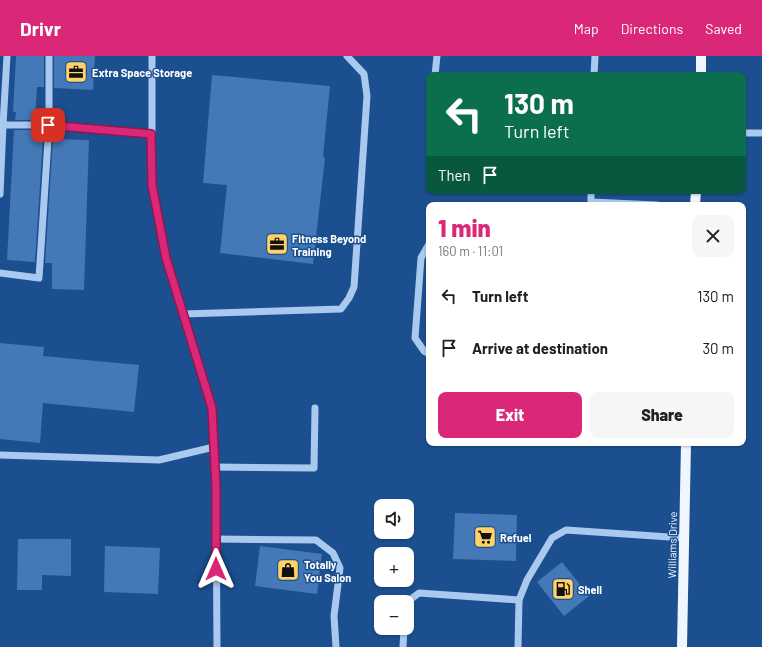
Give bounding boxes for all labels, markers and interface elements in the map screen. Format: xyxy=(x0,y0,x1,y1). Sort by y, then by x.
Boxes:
text: Drivr xyxy=(20,17,61,40)
text: Map xyxy=(574,20,599,37)
text: Directions xyxy=(621,20,683,37)
text: Saved xyxy=(705,20,742,37)
office icon: Extra Space Storage xyxy=(63,59,89,85)
place label: Extra Space Storage xyxy=(92,66,192,79)
text: 130 m xyxy=(504,86,574,120)
icon: left xyxy=(438,88,490,140)
pin xyxy=(31,108,65,142)
icon: arrive xyxy=(37,114,59,136)
text: Turn left xyxy=(504,120,570,142)
icon: arrive xyxy=(479,164,501,186)
text: Then xyxy=(438,166,471,184)
text: 1 min xyxy=(438,213,491,242)
button: close xyxy=(692,215,734,257)
office icon: Fitness Beyond Training xyxy=(264,231,290,257)
place label: Fitness Beyond Training xyxy=(292,232,366,258)
text: 160 m · 11:01 xyxy=(438,243,503,259)
icon: left xyxy=(438,285,460,307)
text: Turn left xyxy=(472,287,528,305)
text: 130 m xyxy=(697,287,734,305)
icon: arrive xyxy=(438,337,460,359)
text: Arrive at destination xyxy=(472,339,608,357)
text: 30 m xyxy=(702,339,734,357)
button: Exit xyxy=(438,392,582,438)
button: Share xyxy=(590,392,734,438)
map controls xyxy=(374,499,414,635)
button: sound xyxy=(374,499,414,539)
street label: Williams Drive xyxy=(665,511,679,579)
supermarket icon: Refuel xyxy=(472,524,498,550)
place label: Refuel xyxy=(500,531,532,544)
button: + xyxy=(374,547,414,587)
position arrow xyxy=(195,548,237,590)
shop icon: Totally You Salon xyxy=(275,557,301,583)
place label: Totally You Salon xyxy=(304,558,351,584)
fuel station icon: Shell xyxy=(550,576,576,602)
place label: Shell xyxy=(578,583,602,596)
button: − xyxy=(374,595,414,635)

